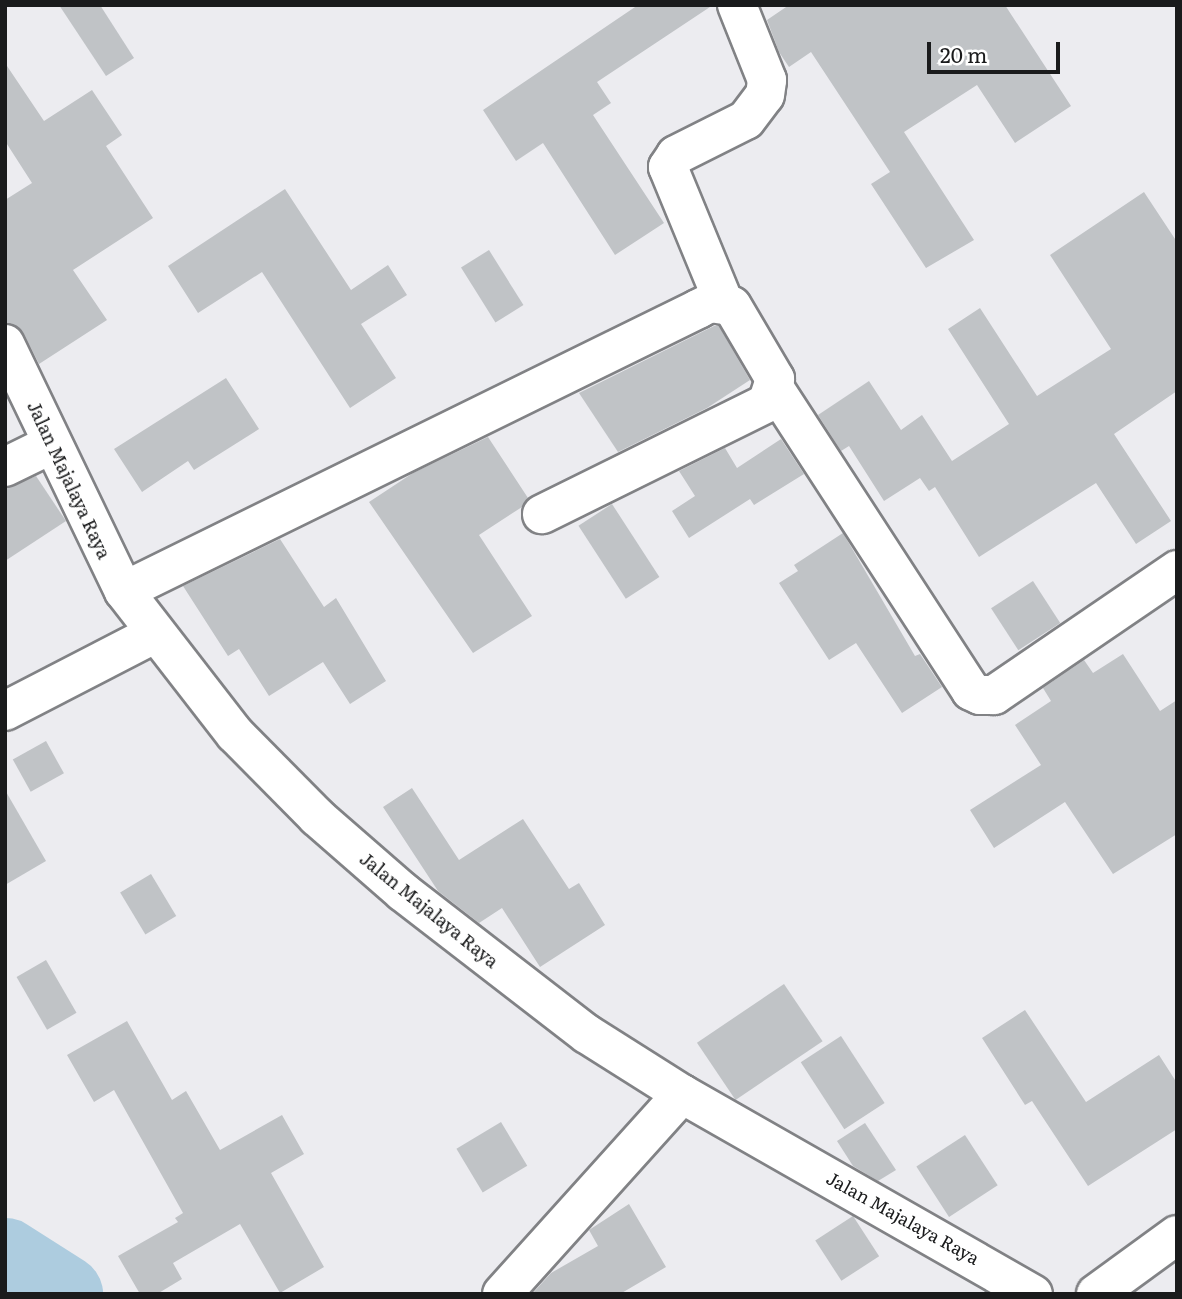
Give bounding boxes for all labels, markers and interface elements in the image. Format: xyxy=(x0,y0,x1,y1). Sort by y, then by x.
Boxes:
scale bar xyxy=(930,28,1063,72)
text: 20 m xyxy=(940,38,987,69)
street label: Jalan Majalaya Raya xyxy=(23,398,115,562)
street label: Jalan Majalaya Raya xyxy=(356,848,502,972)
street label: Jalan Majalaya Raya xyxy=(823,1167,983,1269)

